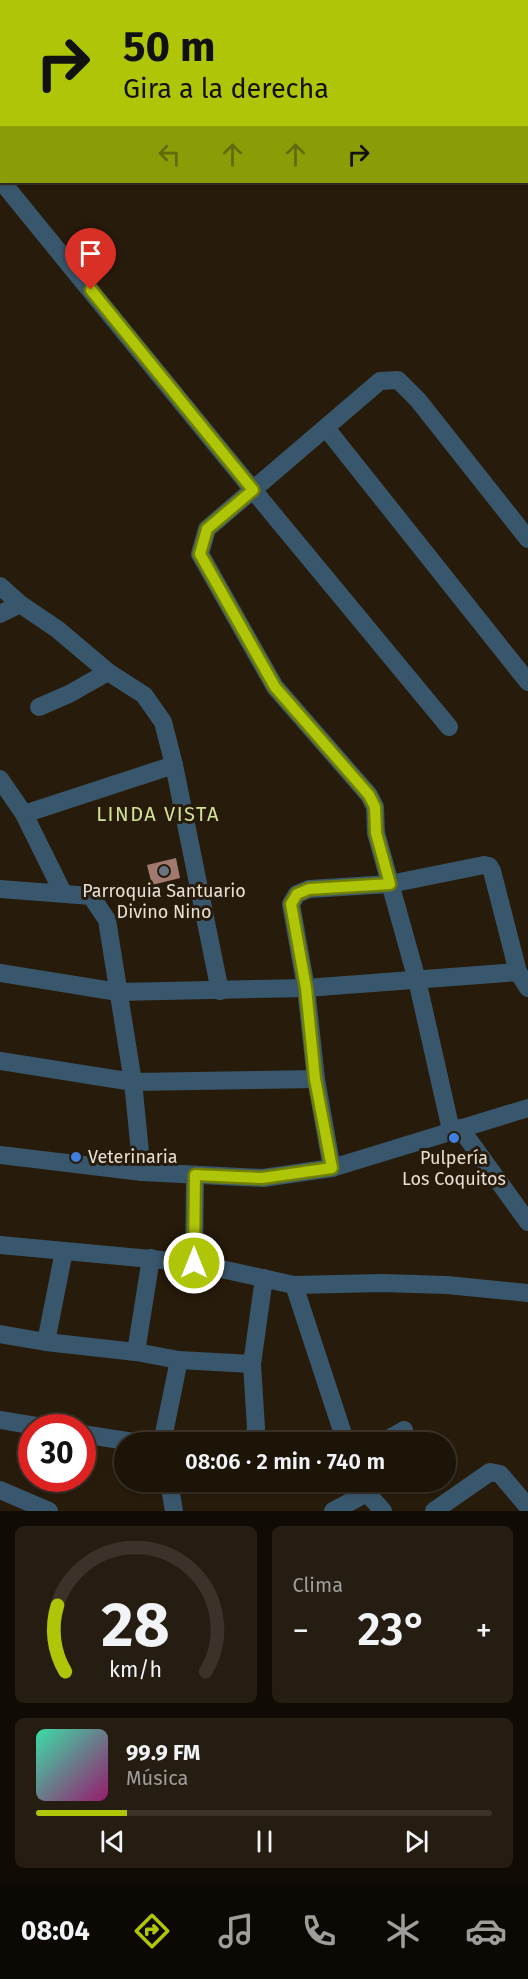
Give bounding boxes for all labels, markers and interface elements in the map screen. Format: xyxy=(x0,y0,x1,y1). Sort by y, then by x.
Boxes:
text: 50 m xyxy=(123,22,216,72)
icon: right xyxy=(24,24,102,102)
text: Gira a la derecha xyxy=(123,73,329,105)
icon: left xyxy=(153,138,186,171)
icon: ahead xyxy=(216,138,249,171)
icon: ahead xyxy=(279,138,312,171)
icon: right xyxy=(342,138,375,171)
pin xyxy=(65,228,116,290)
icon: arrive xyxy=(74,237,107,270)
district label: LINDA VISTA xyxy=(96,802,220,826)
marker: Parroquia Santuario Divino Nino xyxy=(157,864,171,878)
place label: Parroquia Santuario Divino Nino xyxy=(82,880,246,923)
marker: Pulpería Los Coquitos xyxy=(447,1131,461,1145)
place label: Veterinaria xyxy=(88,1146,178,1168)
place label: Pulpería Los Coquitos xyxy=(402,1147,506,1190)
marker: Veterinaria xyxy=(69,1150,83,1164)
position arrow xyxy=(162,1231,226,1295)
speed limit sign: 30 xyxy=(18,1414,96,1492)
text: 08:06 · 2 min · 740 m xyxy=(185,1448,385,1475)
text: Clima xyxy=(293,1573,343,1597)
text: 28 xyxy=(101,1588,170,1663)
text: 23° xyxy=(358,1603,427,1657)
text: − xyxy=(293,1611,309,1651)
text: + xyxy=(476,1611,492,1651)
text: km/h xyxy=(109,1657,162,1683)
text: 99.9 FM xyxy=(126,1739,200,1766)
text: Música xyxy=(126,1766,188,1790)
icon: previous xyxy=(96,1825,129,1858)
icon: pause xyxy=(248,1825,281,1858)
icon: next xyxy=(400,1825,433,1858)
icon: directions xyxy=(131,1910,173,1952)
icon: music xyxy=(215,1910,257,1952)
icon: phone xyxy=(298,1910,340,1952)
icon: climate xyxy=(382,1910,424,1952)
icon: car xyxy=(465,1910,507,1952)
text: 08:04 xyxy=(21,1915,90,1947)

